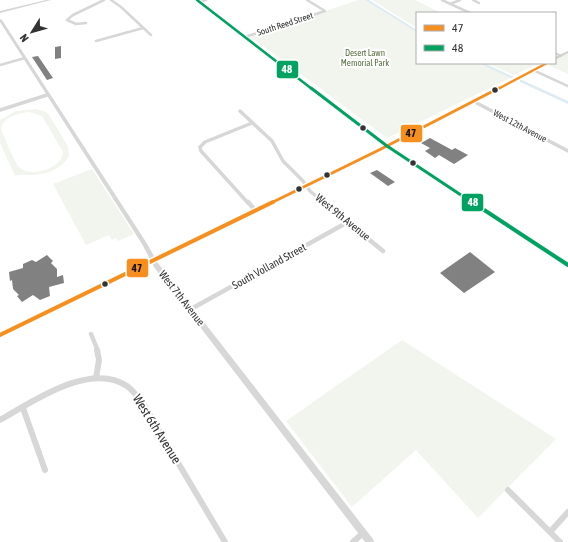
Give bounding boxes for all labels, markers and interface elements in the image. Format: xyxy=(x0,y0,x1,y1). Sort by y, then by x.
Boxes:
street label: South Reed Street xyxy=(256,10,315,38)
north arrow xyxy=(12,12,52,52)
legend xyxy=(416,12,556,64)
text: 47 xyxy=(452,21,464,35)
text: N xyxy=(17,32,31,44)
text: 48 xyxy=(452,41,464,55)
park label: Desert Lawn Memorial Park xyxy=(341,48,389,68)
line badge: 48 xyxy=(276,60,299,79)
text: 48 xyxy=(281,63,292,75)
unlabelled marker xyxy=(490,85,500,95)
street label: West 12th Avenue xyxy=(492,108,548,144)
unlabelled marker xyxy=(358,123,368,133)
line badge: 47 xyxy=(400,124,423,143)
text: 47 xyxy=(405,127,416,139)
unlabelled marker xyxy=(408,158,418,168)
unlabelled marker xyxy=(322,170,332,180)
unlabelled marker xyxy=(294,184,304,194)
street label: West 9th Avenue xyxy=(313,191,373,243)
line badge: 48 xyxy=(461,193,484,212)
text: 48 xyxy=(467,196,478,208)
street label: South Volland Street xyxy=(230,241,308,291)
line badge: 47 xyxy=(126,258,149,278)
text: 47 xyxy=(131,262,142,274)
street label: West 7th Avenue xyxy=(157,268,207,328)
unlabelled marker xyxy=(100,279,110,289)
street label: West 6th Avenue xyxy=(130,392,184,467)

